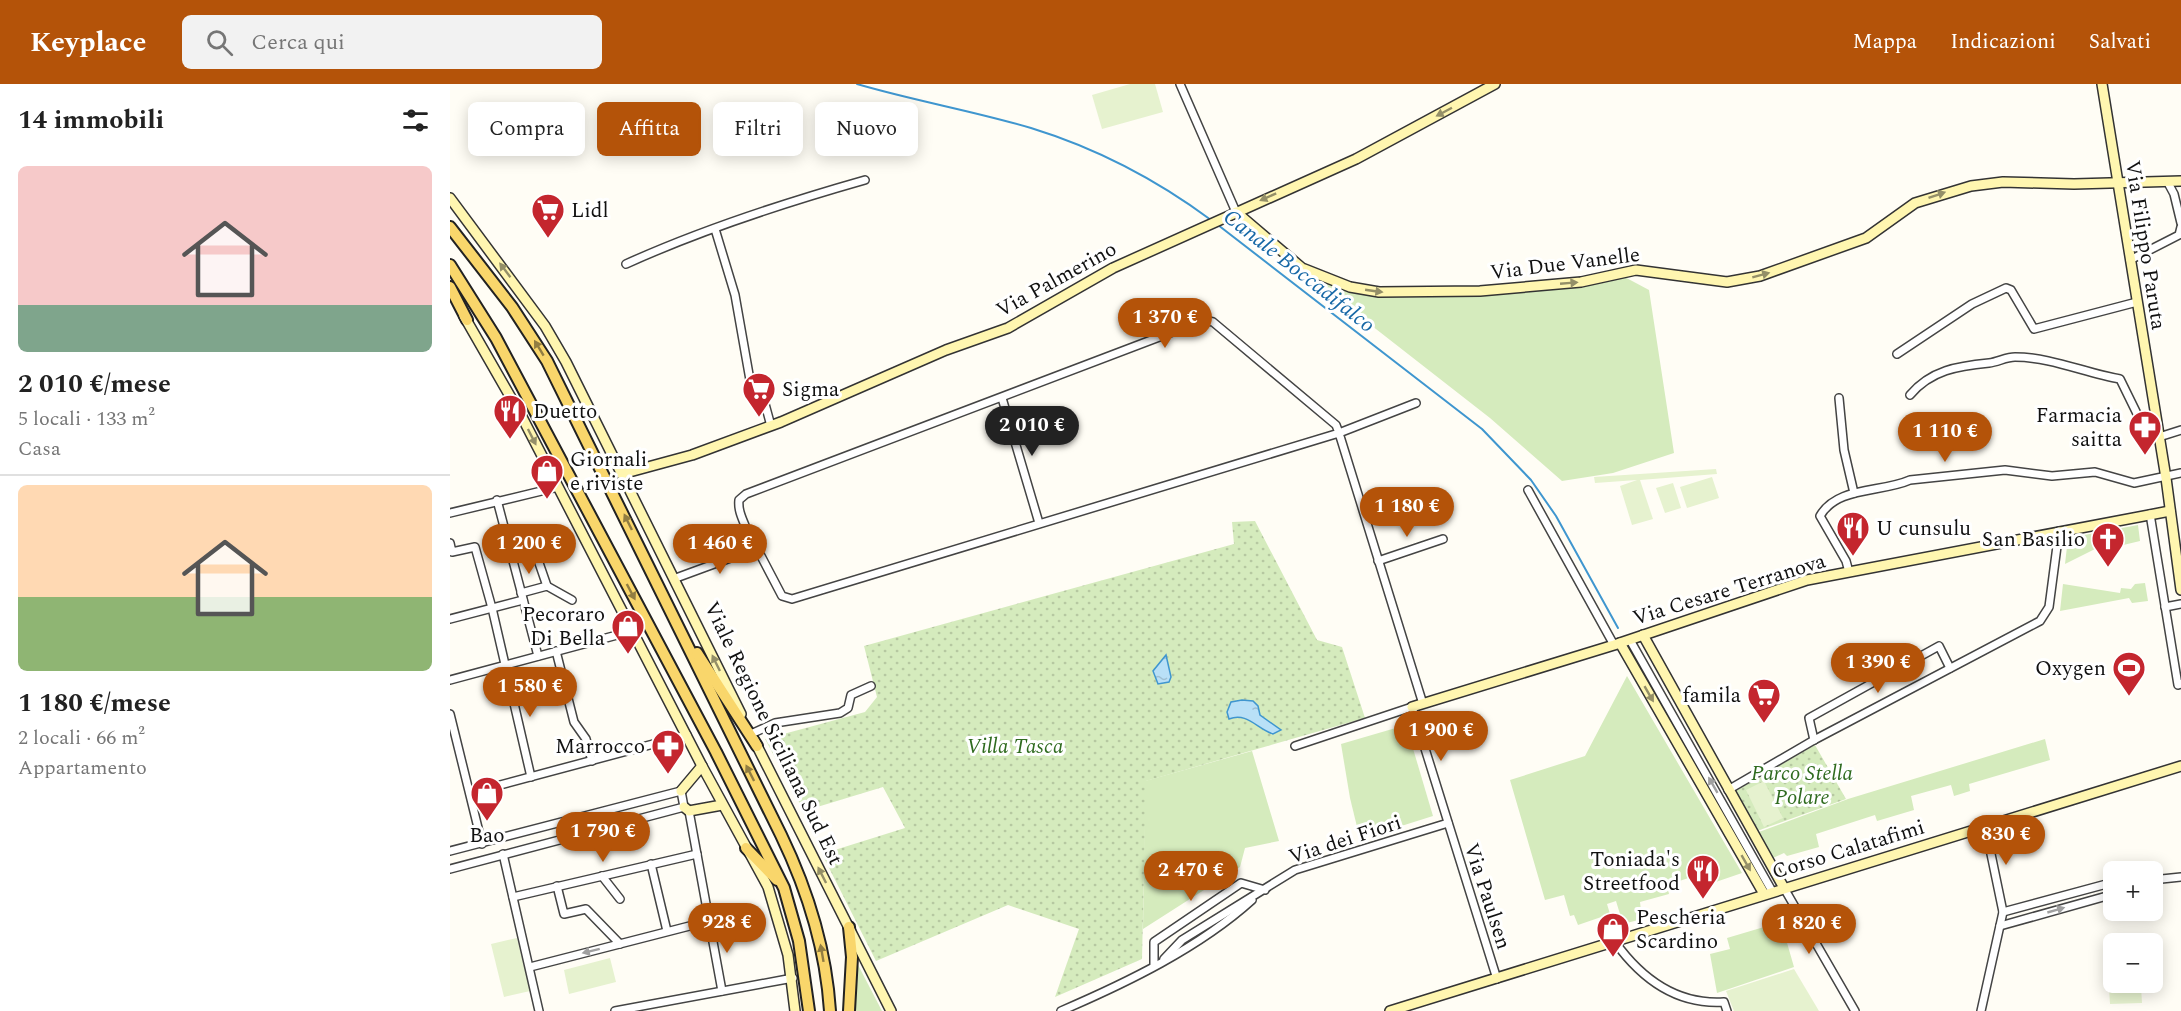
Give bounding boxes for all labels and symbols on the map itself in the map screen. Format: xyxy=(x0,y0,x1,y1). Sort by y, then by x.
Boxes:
one-way arrow xyxy=(1435,107,1452,117)
street label: Via Filippo Paruta xyxy=(2116,158,2174,333)
one-way arrow xyxy=(1928,190,1946,200)
supermarket icon: Lidl xyxy=(530,192,566,239)
one-way arrow xyxy=(1259,192,1277,202)
place label: Lidl xyxy=(571,195,609,227)
water label: Canale Boccadifalco xyxy=(1216,201,1382,341)
street label: Via Palmerino xyxy=(990,233,1123,326)
street label: Via Due Vanelle xyxy=(1488,239,1642,289)
one-way arrow xyxy=(499,263,511,278)
one-way arrow xyxy=(1752,270,1770,279)
one-way arrow xyxy=(1559,278,1578,288)
one-way arrow xyxy=(1365,286,1384,296)
pin: 1 370 € xyxy=(1110,298,1220,349)
one-way arrow xyxy=(534,340,545,356)
supermarket icon: Sigma xyxy=(741,371,777,418)
place label: Sigma xyxy=(782,374,840,406)
restaurant icon: Duetto xyxy=(492,393,528,440)
place label: Duetto xyxy=(533,396,597,428)
place label: Farmacia saitta xyxy=(2036,400,2123,456)
pin: 2 010 € xyxy=(977,406,1087,457)
pharmacy icon: Farmacia saitta xyxy=(2127,409,2163,456)
pin: 1 110 € xyxy=(1890,412,2000,463)
one-way arrow xyxy=(527,429,537,446)
place label: Giornali e riviste xyxy=(570,444,647,500)
shop icon: Giornali e riviste xyxy=(529,453,565,500)
pin: 1 180 € xyxy=(1352,487,1462,538)
restaurant icon: U cunsulu xyxy=(1835,510,1871,557)
one-way arrow xyxy=(624,513,633,530)
place label: U cunsulu xyxy=(1876,513,1971,545)
church icon: San Basilio xyxy=(2090,521,2126,568)
pin: 1 200 € xyxy=(474,524,584,575)
pin: 1 460 € xyxy=(665,524,775,575)
place label: San Basilio xyxy=(1982,524,2085,556)
street label: Via Cesare Terranova xyxy=(1629,545,1831,635)
one-way arrow xyxy=(626,584,636,601)
street label: Viale Regione Siciliana Sud Est xyxy=(695,596,851,871)
place label: Pecoraro Di Bella xyxy=(522,599,606,655)
shop icon: Pecoraro Di Bella xyxy=(610,608,646,655)
pin: 1 390 € xyxy=(1823,643,1933,694)
sports icon: Oxygen xyxy=(2111,650,2147,697)
place label: Oxygen xyxy=(2035,653,2106,685)
one-way arrow xyxy=(711,654,721,671)
pin: 1 580 € xyxy=(475,667,585,718)
supermarket icon: famila xyxy=(1746,677,1782,724)
place label: famila xyxy=(1683,680,1742,712)
one-way arrow xyxy=(1644,685,1654,702)
pin: 1 900 € xyxy=(1386,711,1496,762)
pharmacy icon: Marrocco xyxy=(650,728,686,775)
place label: Marrocco xyxy=(555,731,645,763)
park label: Villa Tasca xyxy=(967,731,1064,763)
park label: Parco Stella Polare xyxy=(1751,758,1853,814)
one-way arrow xyxy=(745,764,755,781)
shop icon: Bao xyxy=(469,775,505,822)
one-way arrow xyxy=(1708,777,1718,794)
street label: Via dei Fiori xyxy=(1285,807,1406,873)
pin: 1 790 € xyxy=(548,812,658,863)
street label: Corso Calatafimi xyxy=(1768,812,1929,888)
pin: 830 € xyxy=(1964,815,2048,866)
place label: Bao xyxy=(469,820,505,852)
street label: Via Paulsen xyxy=(1455,839,1519,954)
place label: Toniada's Streetfood xyxy=(1583,844,1680,900)
pin: 2 470 € xyxy=(1136,851,1246,902)
restaurant icon: Toniada's Streetfood xyxy=(1685,853,1721,900)
one-way arrow xyxy=(1741,855,1751,872)
one-way arrow xyxy=(818,866,827,883)
place label: Pescheria Scardino xyxy=(1636,902,1727,958)
pin: 928 € xyxy=(685,903,769,954)
pin: 1 820 € xyxy=(1754,904,1864,955)
one-way arrow xyxy=(2047,905,2065,914)
shop icon: Pescheria Scardino xyxy=(1595,911,1631,958)
one-way arrow xyxy=(817,943,826,962)
one-way arrow xyxy=(582,947,600,956)

